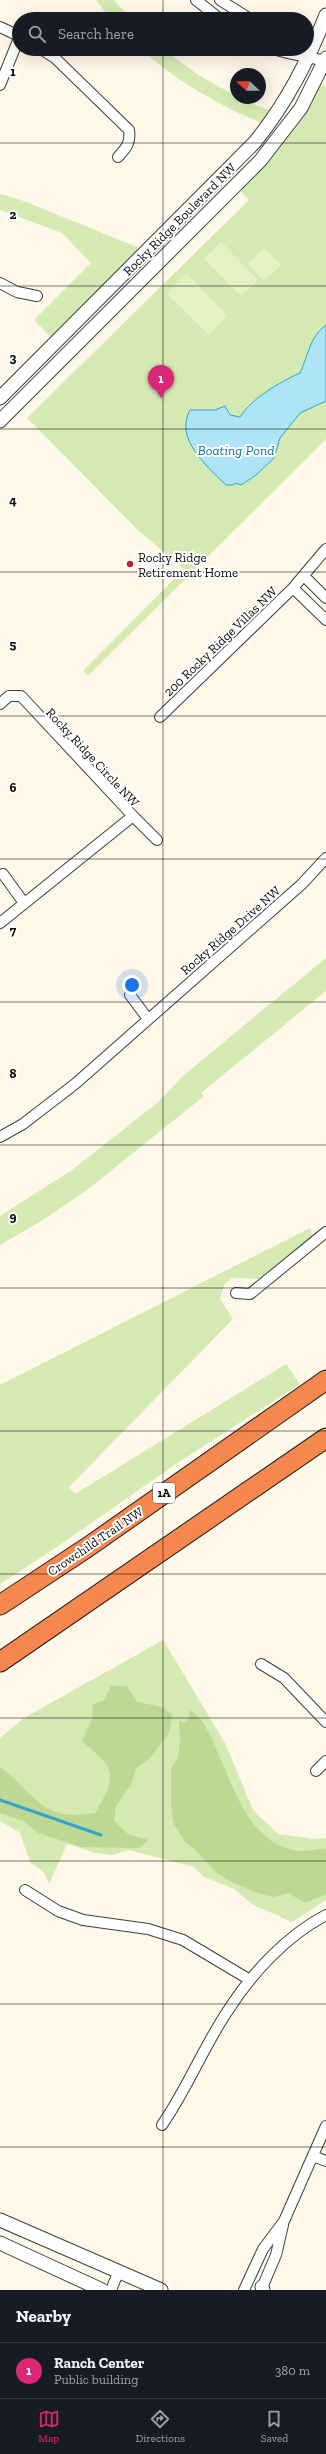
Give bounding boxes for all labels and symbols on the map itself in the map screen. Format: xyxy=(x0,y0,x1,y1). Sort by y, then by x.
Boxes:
text: 1 xyxy=(10,64,16,79)
north arrow xyxy=(230,68,266,104)
street label: Rocky Ridge Boulevard NW xyxy=(120,159,239,279)
text: 2 xyxy=(10,207,17,222)
text: 3 xyxy=(10,350,17,365)
pin: 1 xyxy=(148,365,174,398)
water label: Boating Pond xyxy=(198,442,274,459)
text: 4 xyxy=(9,493,17,508)
place label: Rocky Ridge Retirement Home xyxy=(138,550,238,580)
marker: Rocky Ridge Retirement Home xyxy=(125,559,135,569)
street label: 200 Rocky Ridge Villas NW xyxy=(161,583,281,699)
text: 5 xyxy=(10,637,17,652)
street label: Rocky Ridge Circle NW xyxy=(43,705,143,810)
text: 6 xyxy=(10,780,17,795)
street label: Rocky Ridge Drive NW xyxy=(178,883,284,978)
text: 7 xyxy=(10,923,17,938)
your location xyxy=(122,975,142,995)
text: 8 xyxy=(9,1066,17,1081)
text: 9 xyxy=(10,1209,17,1224)
road number: 1A xyxy=(153,1483,175,1503)
street label: Crowchild Trail NW xyxy=(45,1503,147,1579)

